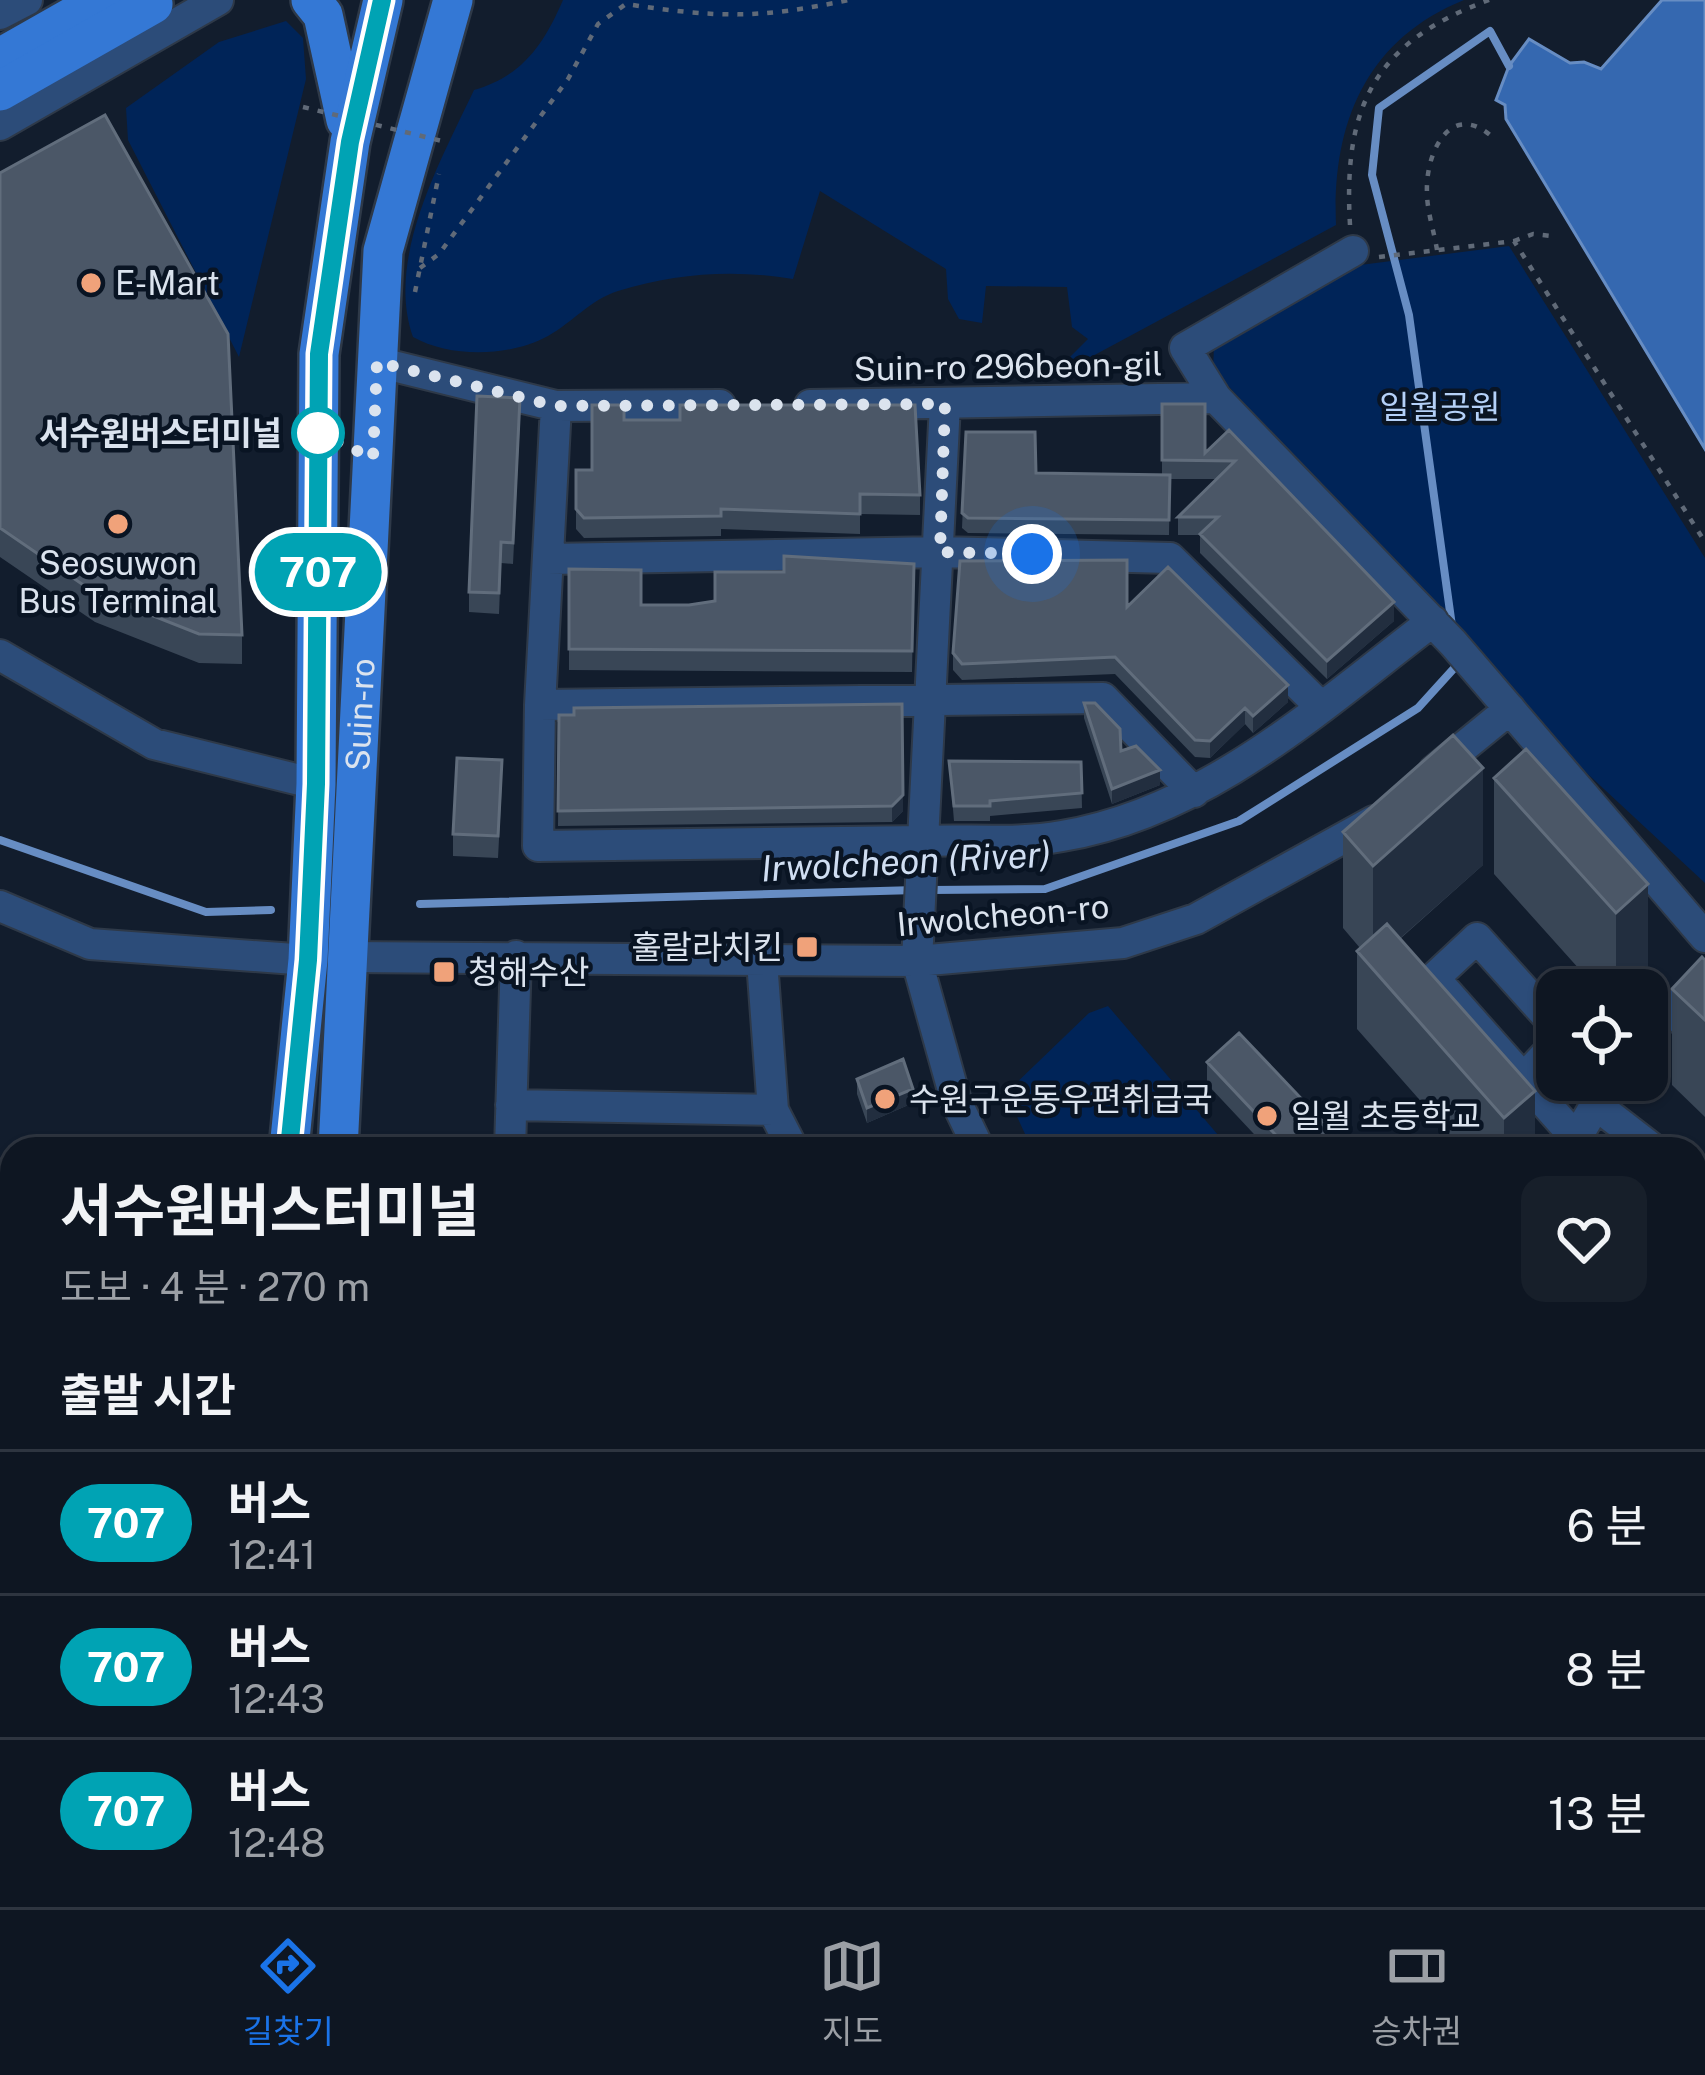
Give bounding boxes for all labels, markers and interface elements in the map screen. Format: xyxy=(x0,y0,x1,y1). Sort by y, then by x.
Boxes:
place label: E-Mart xyxy=(115,264,220,302)
marker: E-Mart xyxy=(78,270,104,296)
street label: Suin-ro 296beon-gil xyxy=(853,344,1163,388)
park label: 일월공원 xyxy=(1379,388,1501,426)
marker: 서수원버스터미널 xyxy=(293,408,343,458)
place label: 서수원버스터미널 xyxy=(39,414,282,452)
marker: Seosuwon Bus Terminal xyxy=(105,511,131,537)
your location xyxy=(1002,524,1062,584)
line badge: 707 xyxy=(249,533,387,611)
place label: Seosuwon Bus Terminal xyxy=(19,544,217,620)
text: 707 xyxy=(279,547,357,596)
street label: Suin-ro xyxy=(338,657,382,772)
water label: Irwolcheon (River) xyxy=(760,832,1052,890)
street label: Irwolcheon-ro xyxy=(895,887,1111,943)
place label: 훌랄라치킨 xyxy=(631,928,783,966)
marker: 훌랄라치킨 xyxy=(794,934,820,960)
place label: 청해수산 xyxy=(468,953,589,991)
marker: 청해수산 xyxy=(431,959,457,985)
map controls xyxy=(1536,969,1668,1101)
button: locate xyxy=(1536,969,1668,1101)
place label: 수원구운동우편취급국 xyxy=(909,1080,1213,1118)
marker: 수원구운동우편취급국 xyxy=(872,1086,898,1112)
place label: 일월 초등학교 xyxy=(1291,1097,1481,1135)
marker: 일월 초등학교 xyxy=(1254,1103,1280,1129)
button: heart xyxy=(1521,1176,1647,1302)
text: 서수원버스터미널 xyxy=(60,1177,480,1244)
text: 도보 · 4 분 · 270 m xyxy=(60,1264,370,1310)
text: 출발 시간 xyxy=(60,1368,236,1421)
text: 버스 xyxy=(228,1476,311,1529)
text: 707 xyxy=(87,1498,165,1547)
text: 6 분 xyxy=(1567,1499,1647,1552)
text: 12:41 xyxy=(228,1532,316,1578)
text: 버스 xyxy=(228,1620,311,1673)
text: 707 xyxy=(87,1642,165,1691)
text: 8 분 xyxy=(1566,1643,1647,1696)
text: 12:43 xyxy=(228,1676,325,1722)
text: 버스 xyxy=(228,1764,311,1817)
text: 707 xyxy=(87,1786,165,1835)
text: 13 분 xyxy=(1548,1787,1647,1840)
text: 12:48 xyxy=(228,1820,325,1866)
tab: 길찾기 xyxy=(243,1933,334,2053)
tab: 지도 xyxy=(819,1933,885,2053)
tab: 승차권 xyxy=(1371,1933,1462,2053)

